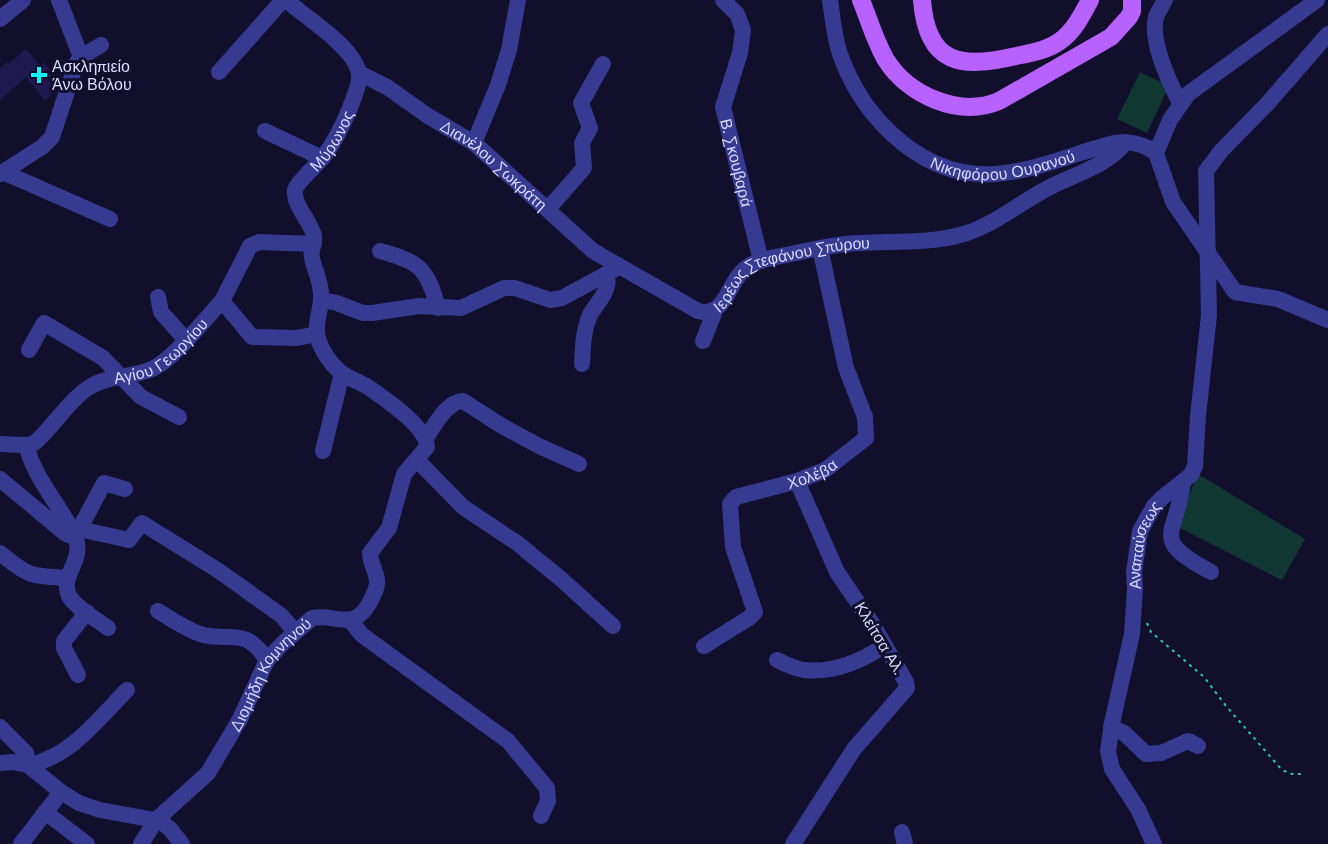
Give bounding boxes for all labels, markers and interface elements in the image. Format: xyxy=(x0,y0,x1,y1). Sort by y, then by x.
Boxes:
place label: Ασκληπιείο Άνω Βόλου xyxy=(52,56,132,96)
marker: Ασκληπιείο Άνω Βόλου xyxy=(30,66,48,84)
street label: Μύρωνος xyxy=(305,107,360,177)
street label: Διανέλου Σωκράτη xyxy=(436,115,551,216)
street label: Β. Σκουβαρά xyxy=(714,116,757,209)
street label: Νικηφόρου Ουρανού xyxy=(926,145,1078,186)
street label: Ιερέως Στεφάνου Σπύρου xyxy=(709,233,870,319)
street label: Αγίου Γεωργίου xyxy=(112,314,213,390)
street label: Χολέβα xyxy=(785,454,843,495)
street label: Αναπαύσεως xyxy=(1124,495,1166,590)
street label: Κλείτσα Αλ. xyxy=(849,598,909,679)
street label: Διομήδη Κομνηνού xyxy=(225,613,317,736)

